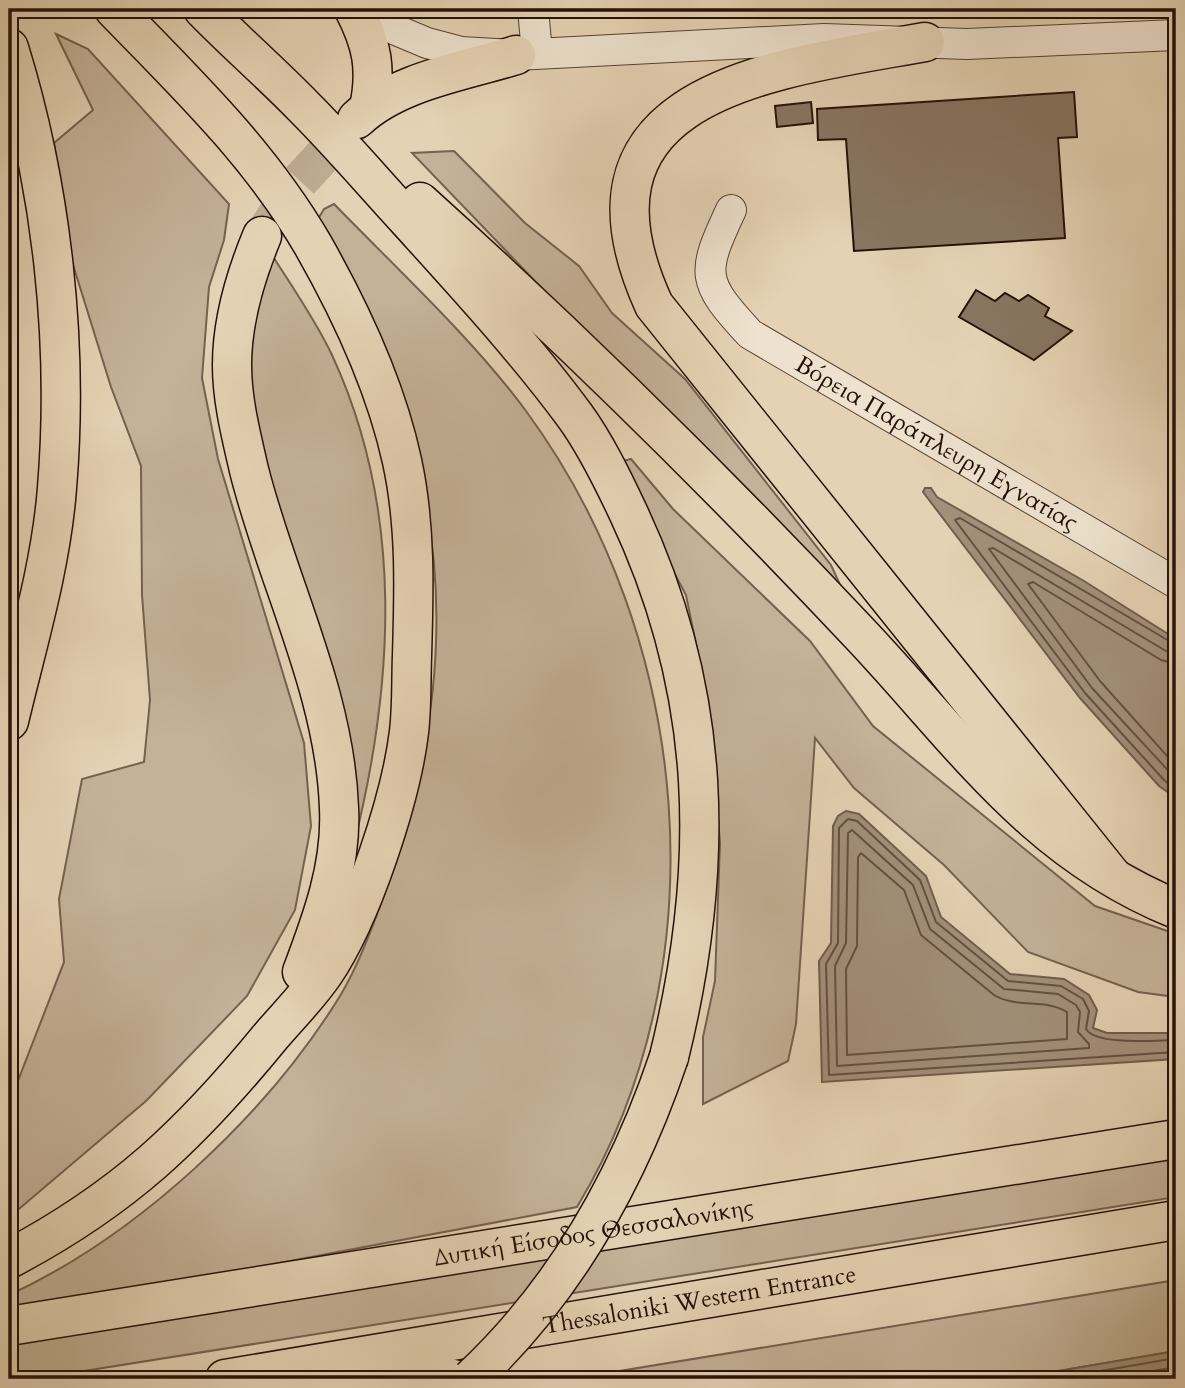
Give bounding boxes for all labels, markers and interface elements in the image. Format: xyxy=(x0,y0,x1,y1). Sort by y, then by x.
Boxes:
street label: Βόρεια Παράπλευρη Εγνατίας xyxy=(789,347,1084,539)
street label: Δυτική Είσοδος Θεσσαλονίκης xyxy=(431,1190,756,1274)
street label: Thessaloniki Western Entrance xyxy=(540,1257,859,1342)

